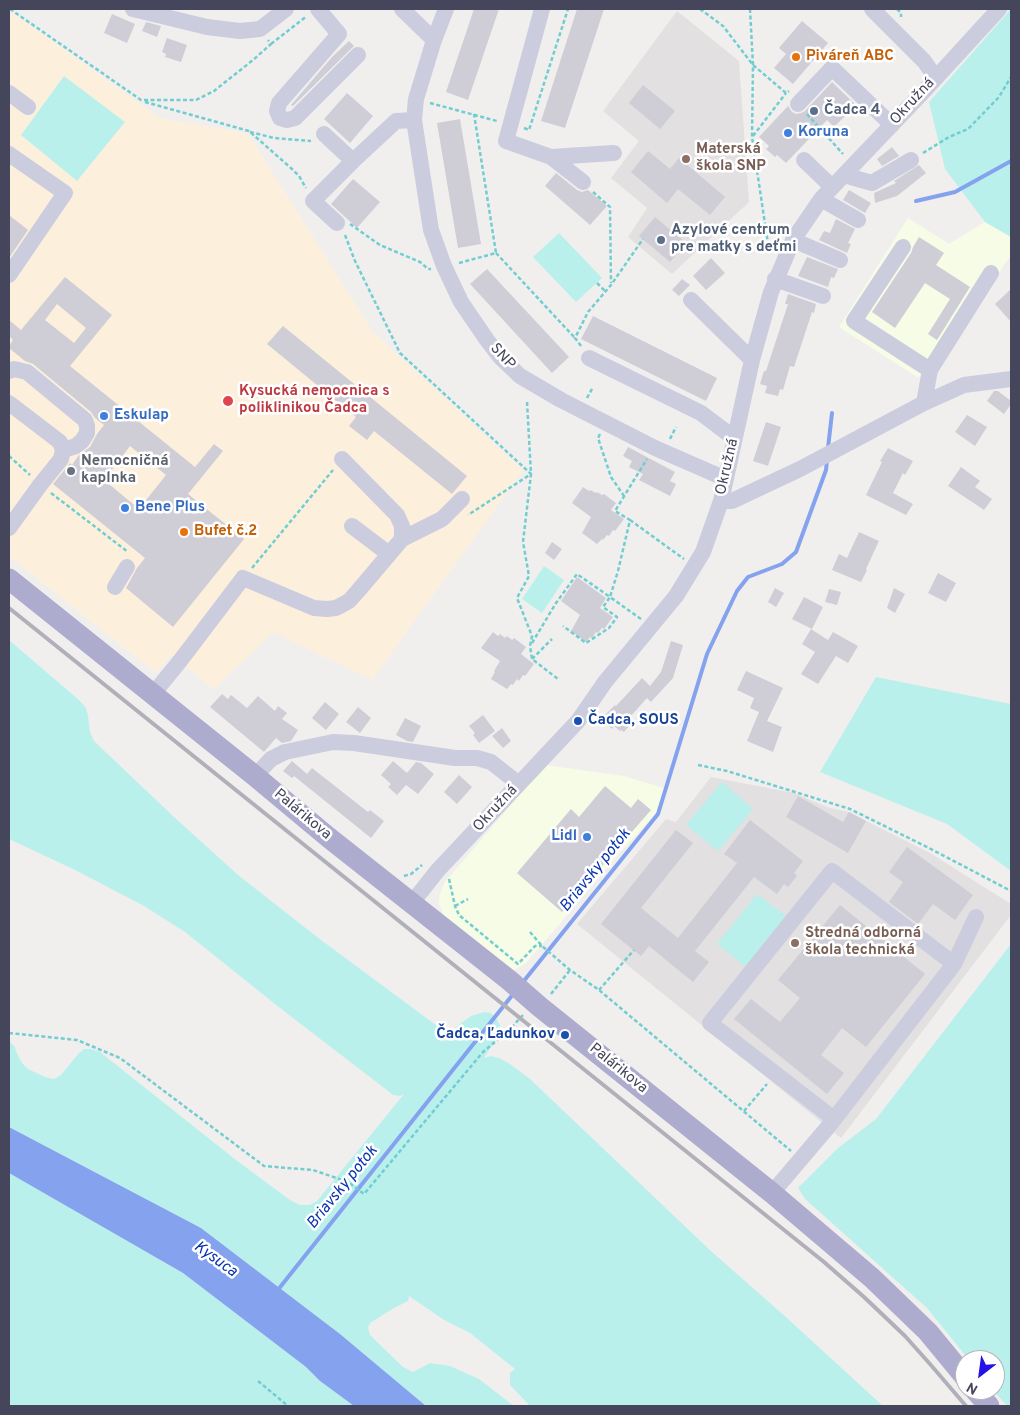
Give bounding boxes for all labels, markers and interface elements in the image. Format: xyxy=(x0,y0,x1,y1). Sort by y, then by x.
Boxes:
place label: Piváreň ABC xyxy=(806,48,894,66)
marker: Piváreň ABC xyxy=(790,51,802,63)
street label: Okružná xyxy=(887,75,939,129)
place label: Čadca 4 xyxy=(824,102,880,120)
marker: Čadca 4 xyxy=(808,105,820,117)
place label: Koruna xyxy=(798,124,849,142)
marker: Koruna xyxy=(782,127,794,139)
place label: Materská škola SNP xyxy=(696,141,766,176)
marker: Materská škola SNP xyxy=(680,153,692,165)
place label: Azylové centrum pre matky s deťmi xyxy=(671,222,796,257)
marker: Azylové centrum pre matky s deťmi xyxy=(655,234,667,246)
street label: SNP xyxy=(486,340,518,374)
place label: Kysucká nemocnica s poliklinikou Čadca xyxy=(239,383,390,418)
marker: Kysucká nemocnica s poliklinikou Čadca xyxy=(221,394,235,408)
place label: Eskulap xyxy=(114,407,169,425)
marker: Eskulap xyxy=(98,410,110,422)
street label: Okružná xyxy=(713,437,743,497)
place label: Nemocničná kaplnka xyxy=(81,453,169,488)
marker: Nemocničná kaplnka xyxy=(65,465,77,477)
place label: Bene Plus xyxy=(135,499,205,517)
marker: Bene Plus xyxy=(119,502,131,514)
place label: Bufet č.2 xyxy=(194,523,257,541)
marker: Bufet č.2 xyxy=(178,526,190,538)
place label: Čadca, SOUS xyxy=(588,712,679,730)
marker: Čadca, SOUS xyxy=(572,715,584,727)
street label: Okružná xyxy=(470,782,522,836)
street label: Palárikova xyxy=(270,786,334,844)
water label: Briavsky potok xyxy=(556,825,636,917)
place label: Lidl xyxy=(551,828,577,846)
marker: Lidl xyxy=(581,831,593,843)
place label: Stredná odborná škola technická xyxy=(805,925,921,960)
marker: Stredná odborná škola technická xyxy=(789,937,801,949)
place label: Čadca, Ľadunkov xyxy=(436,1026,555,1044)
marker: Čadca, Ľadunkov xyxy=(559,1029,571,1041)
street label: Palárikova xyxy=(585,1040,651,1098)
water label: Briavsky potok xyxy=(303,1142,383,1234)
water label: Kysuca xyxy=(190,1238,240,1282)
north arrow xyxy=(955,1350,1005,1400)
text: N xyxy=(964,1378,981,1397)

